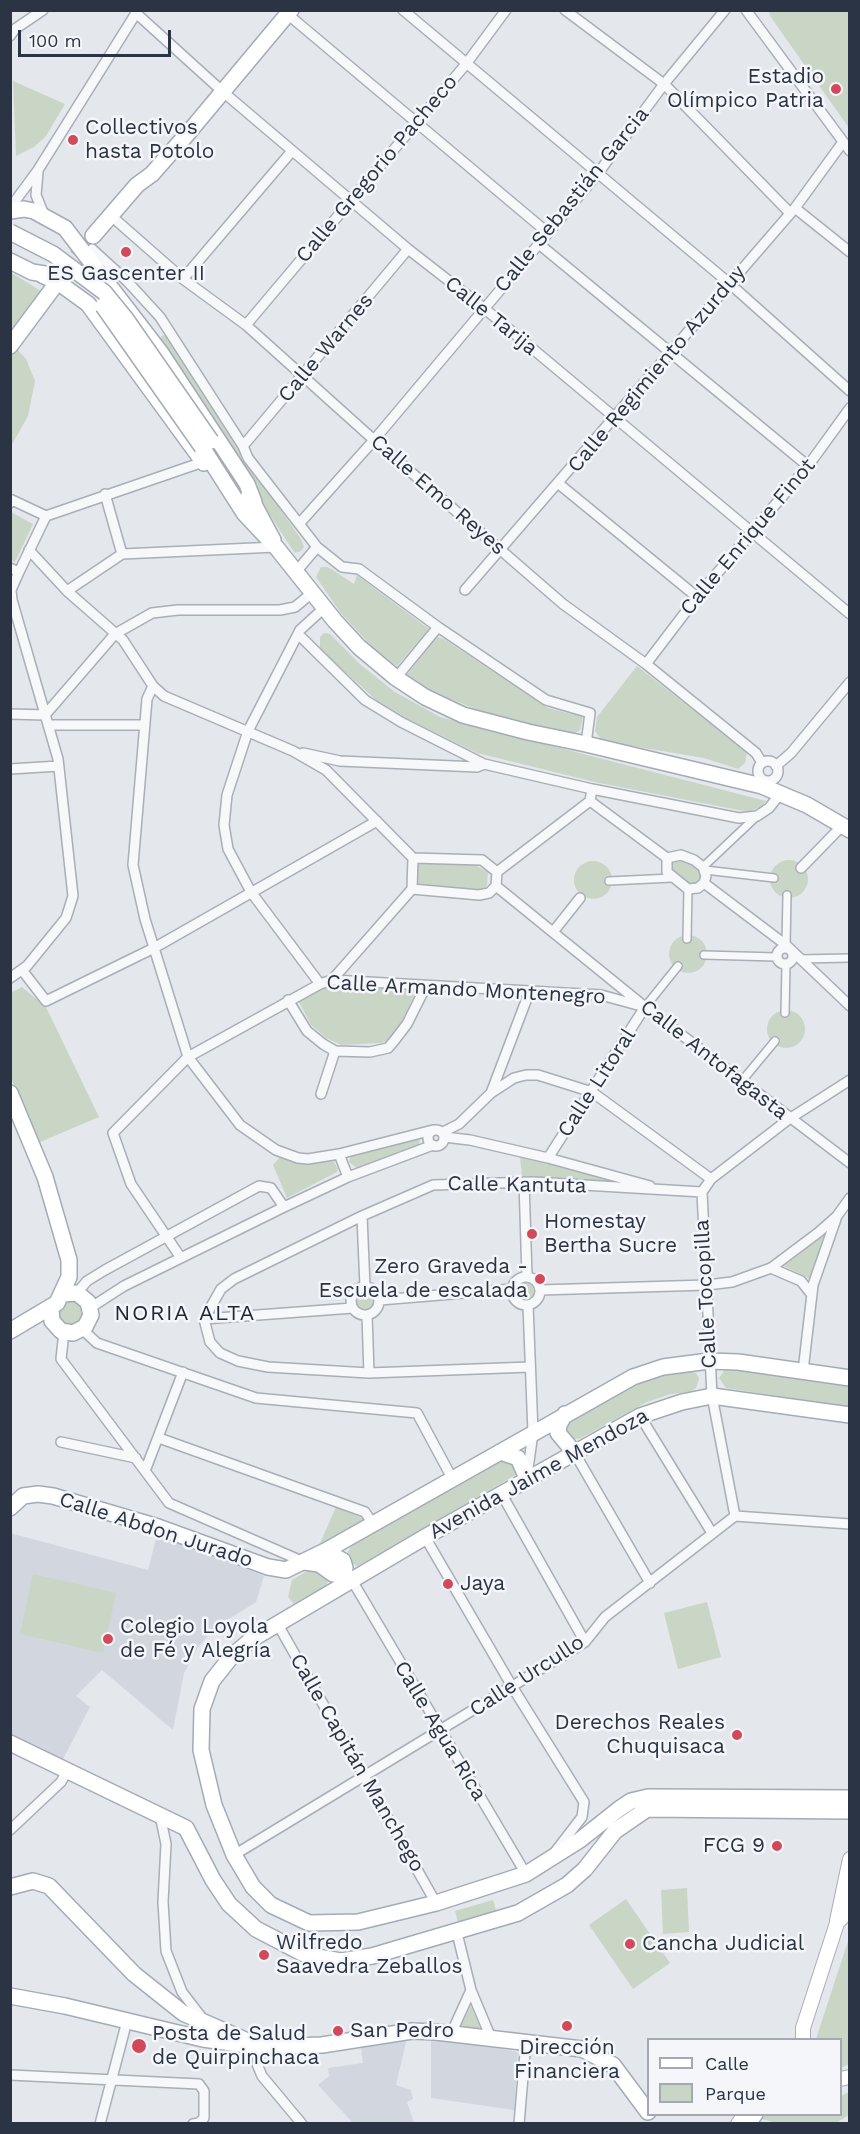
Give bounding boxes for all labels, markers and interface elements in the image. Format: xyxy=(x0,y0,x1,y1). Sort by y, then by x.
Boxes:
scale bar xyxy=(21,18,174,56)
text: 100 m xyxy=(29,30,82,51)
place label: Estadio Olímpico Patria xyxy=(667,64,824,114)
street label: Calle Gregorio Pacheco xyxy=(291,70,463,268)
marker: Estadio Olímpico Patria xyxy=(829,82,843,96)
street label: Calle Sebastián Garcia xyxy=(489,102,655,298)
place label: Collectivos hasta Potolo xyxy=(85,115,214,165)
marker: Collectivos hasta Potolo xyxy=(66,133,80,147)
marker: ES Gascenter II xyxy=(119,245,133,259)
street label: Calle Regimiento Azurduy xyxy=(563,260,751,478)
place label: ES Gascenter II xyxy=(47,261,205,287)
street label: Calle Tarija xyxy=(439,271,543,361)
street label: Calle Warnes xyxy=(273,288,379,408)
street label: Calle Emo Reyes xyxy=(365,429,511,561)
street label: Calle Enrique Finot xyxy=(675,453,821,621)
street label: Calle Armando Montenegro xyxy=(326,970,606,1010)
street label: Calle Antofagasta xyxy=(635,994,793,1126)
street label: Calle Litoral xyxy=(553,1024,641,1142)
street label: Calle Kantuta xyxy=(447,1171,587,1199)
place label: Homestay Bertha Sucre xyxy=(544,1209,677,1259)
street label: Calle Tocopilla xyxy=(690,1219,722,1369)
marker: Homestay Bertha Sucre xyxy=(525,1227,539,1241)
place label: Zero Graveda - Escuela de escalada xyxy=(319,1254,528,1304)
marker: Zero Graveda - Escuela de escalada xyxy=(533,1272,547,1286)
district label: NORIA ALTA xyxy=(114,1301,256,1327)
street label: Avenida Jaime Mendoza xyxy=(425,1403,653,1545)
street label: Calle Abdon Jurado xyxy=(56,1487,256,1573)
place label: Jaya xyxy=(460,1571,505,1597)
marker: Jaya xyxy=(441,1577,455,1591)
place label: Colegio Loyola de Fé y Alegría xyxy=(120,1614,271,1664)
street label: Calle Urcullo xyxy=(465,1630,589,1722)
marker: Colegio Loyola de Fé y Alegría xyxy=(101,1632,115,1646)
street label: Calle Capitán Manchego xyxy=(284,1649,430,1877)
street label: Calle Agua Rica xyxy=(388,1657,492,1805)
place label: Derechos Reales Chuquisaca xyxy=(555,1710,725,1760)
marker: Derechos Reales Chuquisaca xyxy=(730,1728,744,1742)
place label: FCG 9 xyxy=(703,1833,765,1859)
marker: FCG 9 xyxy=(770,1839,784,1853)
place label: Wilfredo Saavedra Zeballos xyxy=(276,1930,463,1980)
place label: Cancha Judicial xyxy=(642,1931,804,1957)
marker: Cancha Judicial xyxy=(623,1937,637,1951)
marker: Wilfredo Saavedra Zeballos xyxy=(257,1948,271,1962)
place label: San Pedro xyxy=(350,2018,454,2044)
marker: Dirección Financiera xyxy=(560,2019,574,2033)
place label: Posta de Salud de Quirpinchaca xyxy=(152,2021,319,2071)
marker: San Pedro xyxy=(331,2024,345,2038)
place label: Dirección Financiera xyxy=(514,2035,620,2085)
marker: Posta de Salud de Quirpinchaca xyxy=(130,2037,148,2055)
legend xyxy=(647,2038,842,2116)
text: Calle xyxy=(705,2053,749,2074)
text: Parque xyxy=(705,2083,766,2104)

